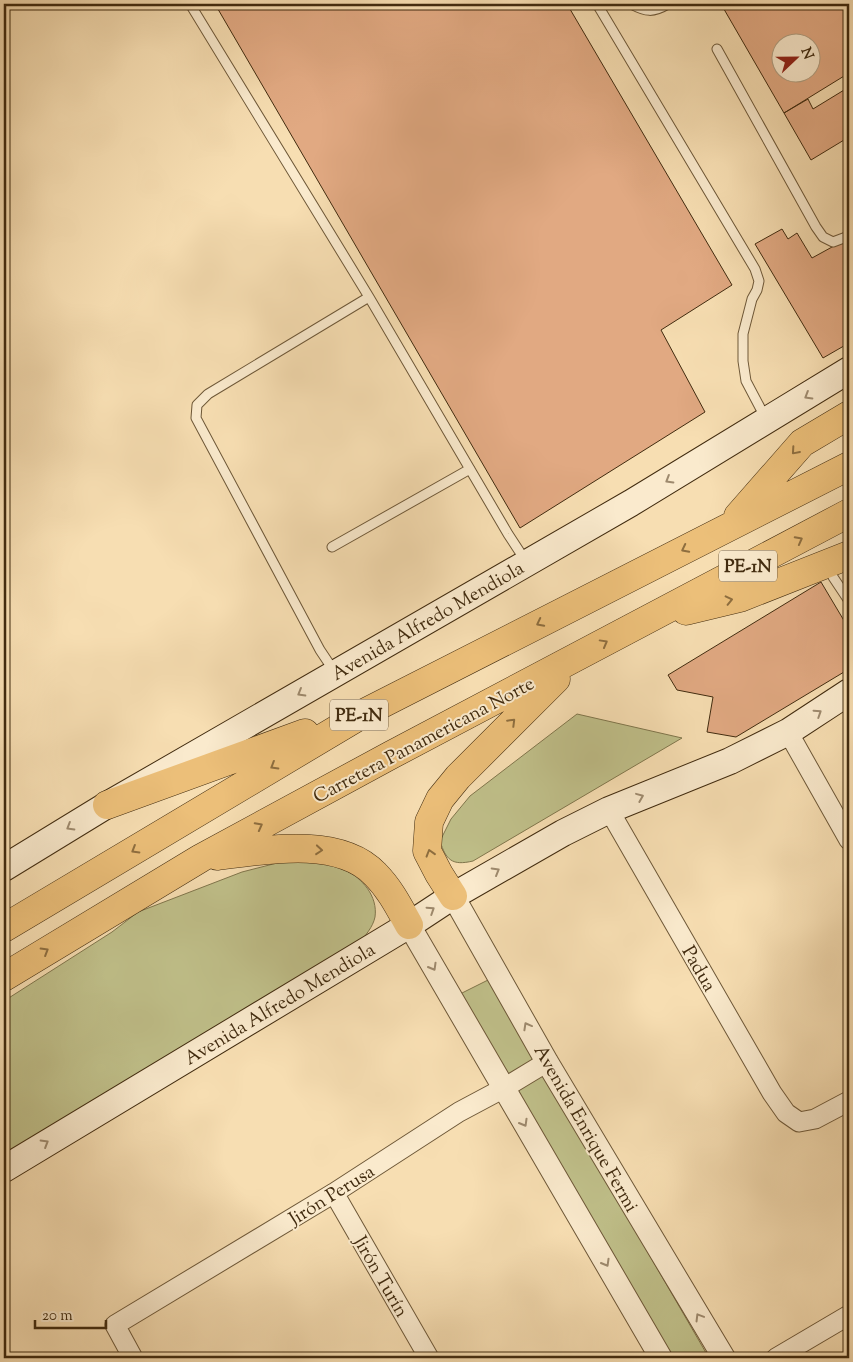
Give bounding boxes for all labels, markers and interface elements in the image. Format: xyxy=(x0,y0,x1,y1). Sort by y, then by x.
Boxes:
north arrow xyxy=(770,32,820,82)
text: N xyxy=(795,45,818,63)
one-way arrow xyxy=(804,389,813,399)
one-way arrow xyxy=(791,446,800,455)
one-way arrow xyxy=(665,474,674,484)
one-way arrow xyxy=(794,536,803,546)
one-way arrow xyxy=(681,543,690,553)
road number: PE-1N xyxy=(719,550,777,582)
street label: Avenida Alfredo Mendiola xyxy=(327,556,530,688)
one-way arrow xyxy=(725,595,734,606)
one-way arrow xyxy=(536,617,545,627)
one-way arrow xyxy=(598,640,607,650)
street label: Carretera Panamericana Norte xyxy=(309,671,540,811)
one-way arrow xyxy=(297,687,306,697)
road number: PE-1N xyxy=(330,700,388,730)
one-way arrow xyxy=(812,710,821,719)
one-way arrow xyxy=(506,719,515,728)
one-way arrow xyxy=(271,760,280,770)
one-way arrow xyxy=(635,793,644,803)
one-way arrow xyxy=(66,821,75,831)
one-way arrow xyxy=(254,822,263,832)
one-way arrow xyxy=(131,843,140,853)
one-way arrow xyxy=(315,844,323,855)
one-way arrow xyxy=(426,849,436,858)
one-way arrow xyxy=(490,868,499,878)
one-way arrow xyxy=(425,907,435,916)
street label: Avenida Alfredo Mendiola xyxy=(180,937,381,1073)
street label: Padua xyxy=(674,941,722,998)
one-way arrow xyxy=(40,948,49,958)
one-way arrow xyxy=(427,962,437,971)
one-way arrow xyxy=(523,1023,533,1032)
street label: Avenida Enrique Fermi xyxy=(526,1041,644,1218)
one-way arrow xyxy=(517,1117,527,1126)
one-way arrow xyxy=(40,1140,49,1150)
street label: Jirón Perusa xyxy=(283,1159,381,1234)
street label: Jirón Turín xyxy=(345,1231,414,1323)
one-way arrow xyxy=(599,1258,609,1267)
scale bar xyxy=(35,1297,106,1329)
text: 20 m xyxy=(42,1306,73,1327)
one-way arrow xyxy=(696,1313,705,1322)

